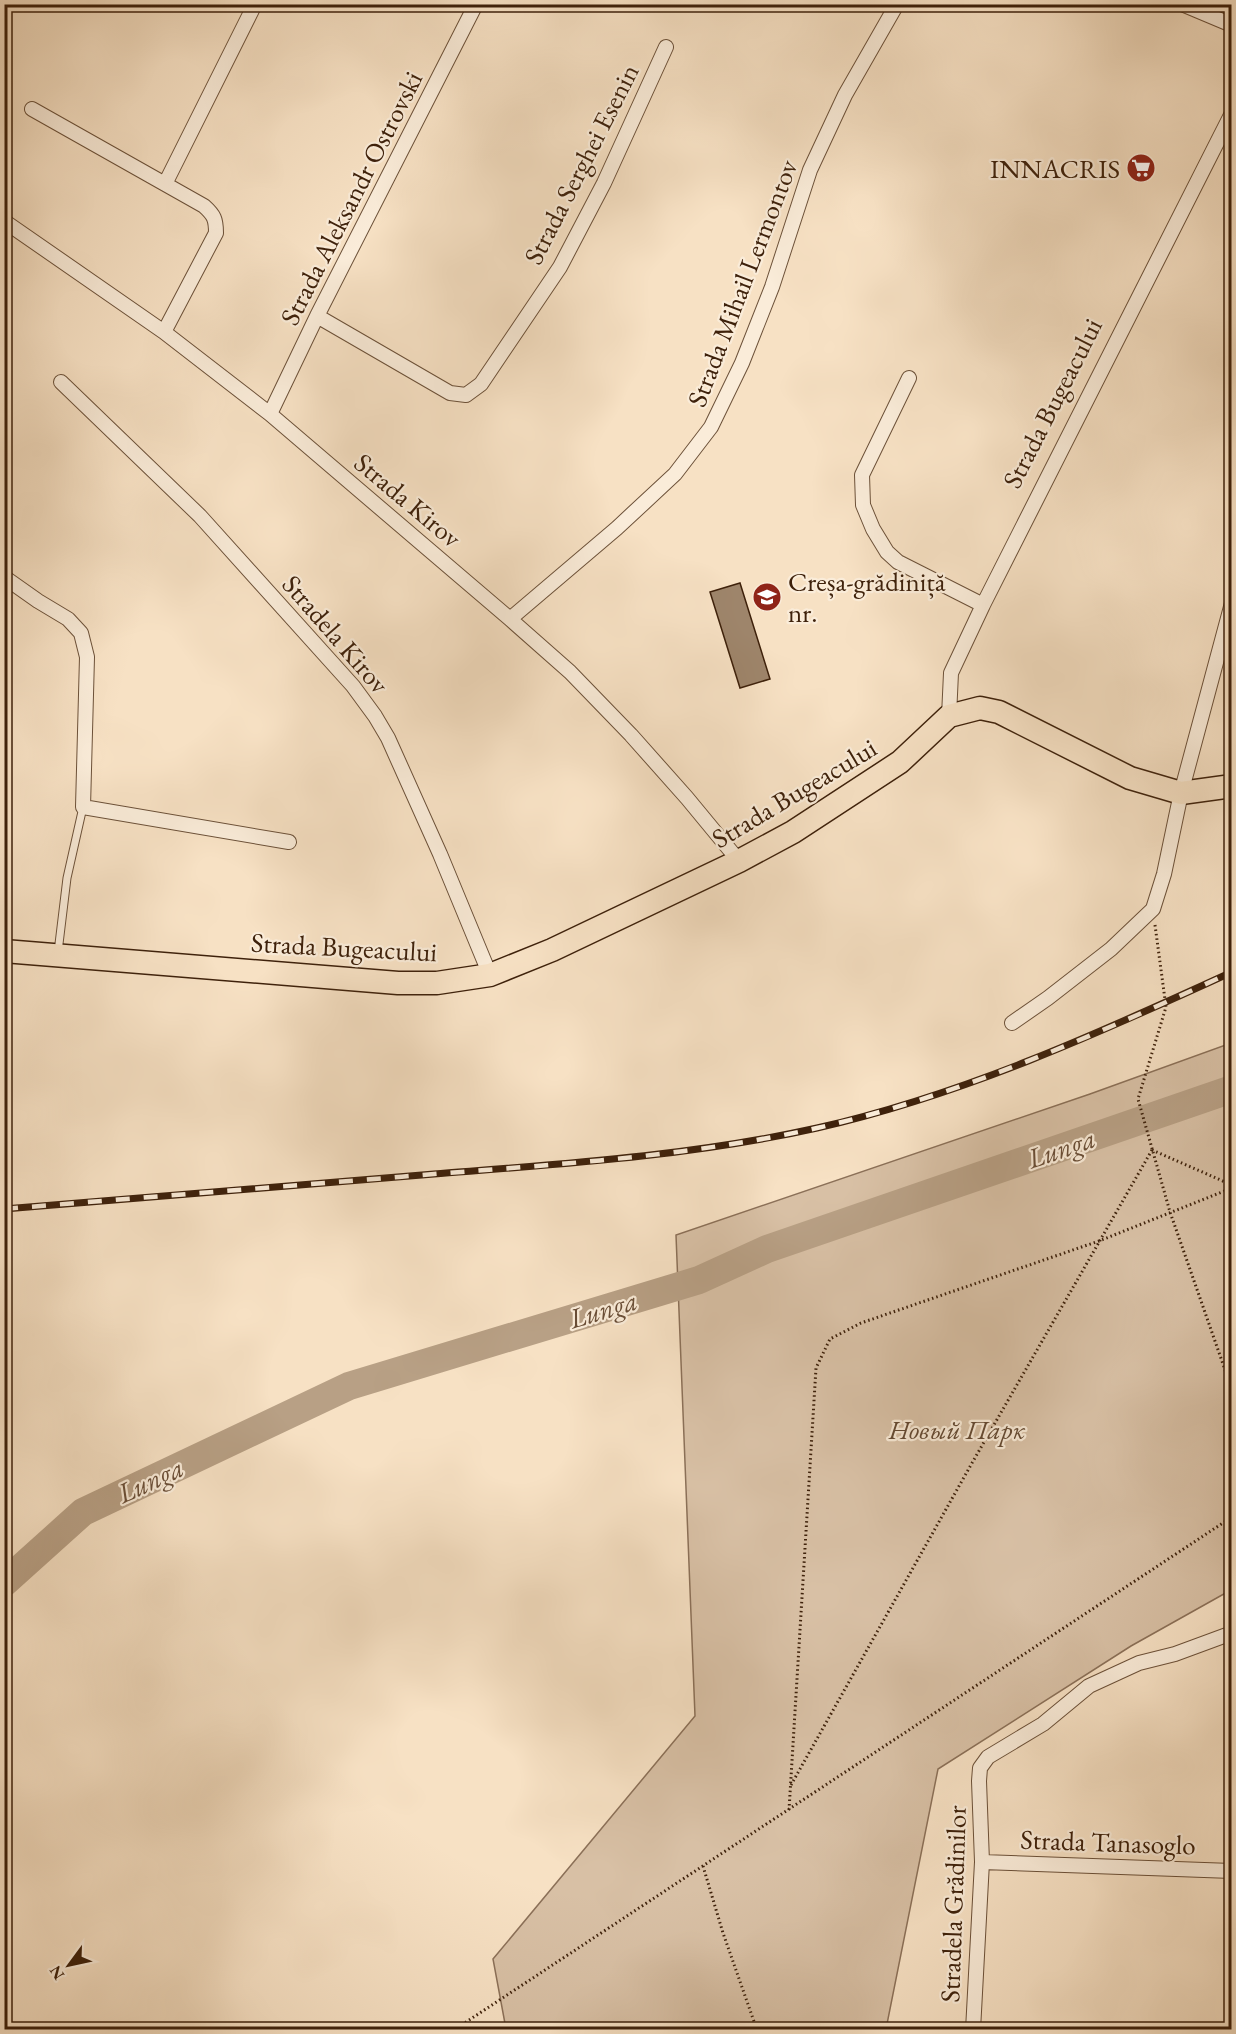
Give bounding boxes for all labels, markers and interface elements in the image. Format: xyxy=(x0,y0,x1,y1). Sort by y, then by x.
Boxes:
street label: Strada Serghei Esenin xyxy=(515,58,647,270)
street label: Strada Aleksandr Ostrovski xyxy=(272,65,430,331)
place label: INNACRIS xyxy=(990,151,1120,186)
supermarket icon: INNACRIS xyxy=(1125,152,1157,184)
street label: Strada Mihail Lermontov xyxy=(679,154,805,412)
street label: Strada Bugeacului xyxy=(994,312,1110,494)
street label: Strada Kirov xyxy=(347,445,469,555)
place label: Creșa-grădiniță nr. xyxy=(788,564,946,630)
street label: Stradela Kirov xyxy=(275,567,397,701)
school or university icon: Creșa-grădiniță nr. xyxy=(751,581,783,613)
street label: Strada Bugeacului xyxy=(705,730,883,856)
street label: Strada Bugeacului xyxy=(250,925,438,969)
water label: Lunga xyxy=(1021,1120,1100,1177)
water label: Lunga xyxy=(563,1282,642,1337)
park label: Новый Парк xyxy=(888,1412,1026,1447)
water label: Lunga xyxy=(110,1449,189,1511)
street label: Stradela Grădinilor xyxy=(932,1805,974,2003)
street label: Strada Tanasoglo xyxy=(1020,1821,1196,1863)
north arrow xyxy=(39,1935,99,1995)
text: N xyxy=(44,1962,69,1984)

